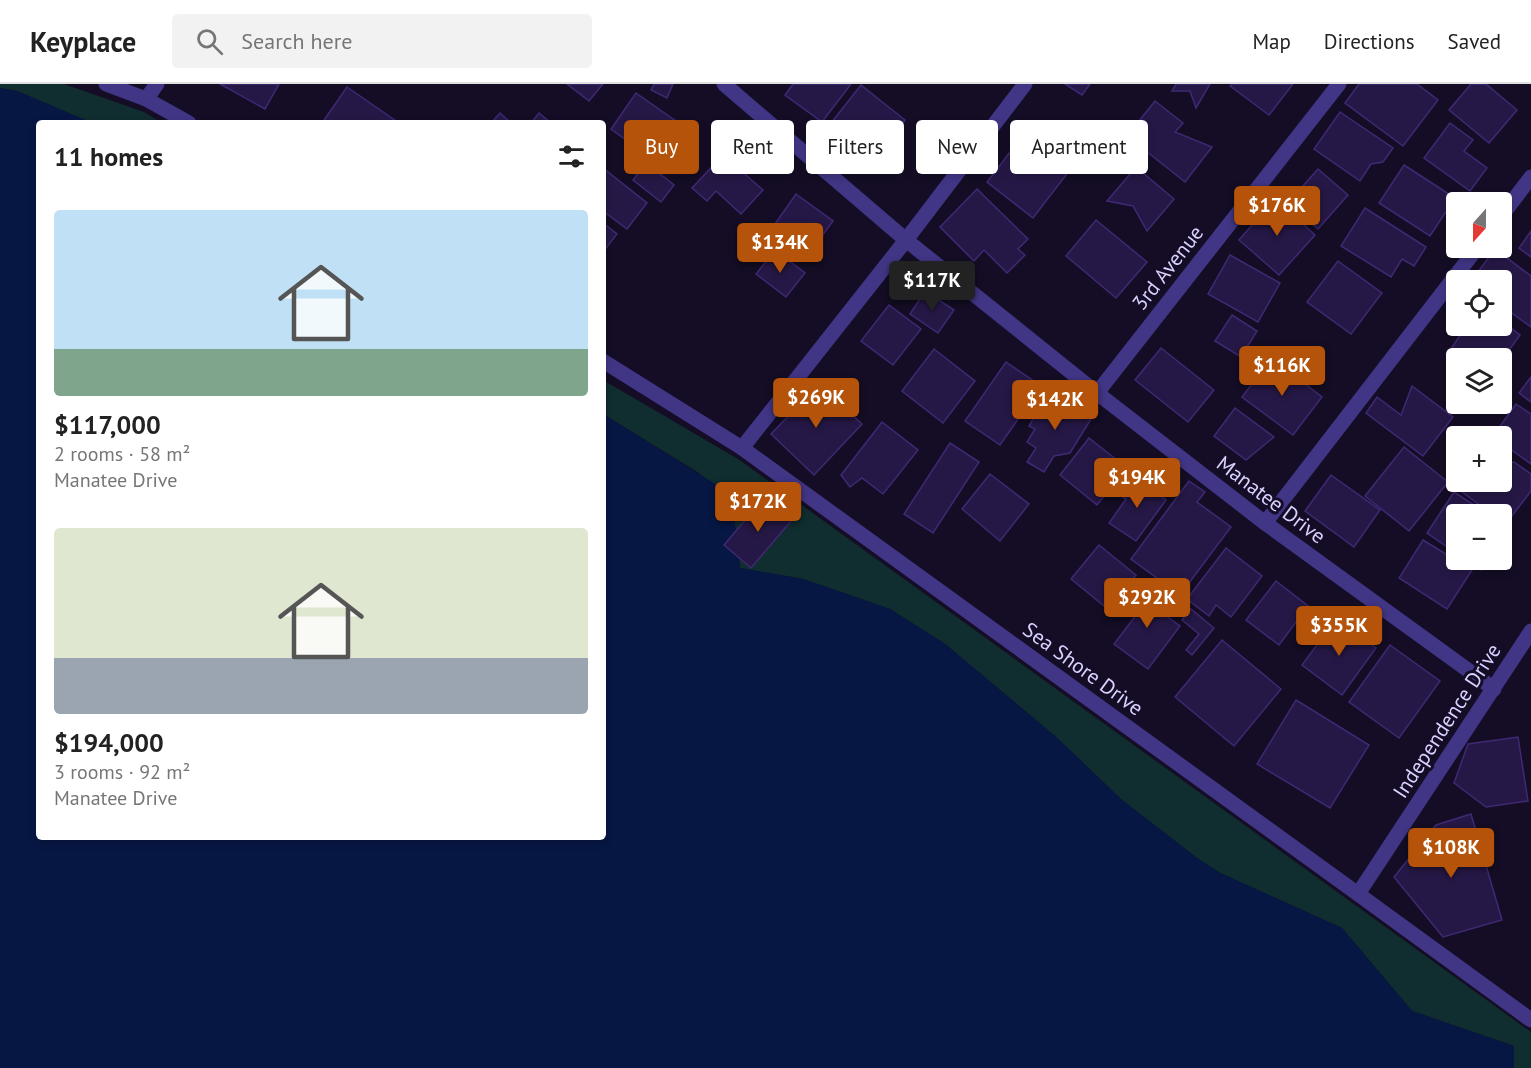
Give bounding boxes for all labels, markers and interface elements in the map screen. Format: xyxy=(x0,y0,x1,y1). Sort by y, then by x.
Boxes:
search box xyxy=(172,14,592,68)
text: Keyplace xyxy=(30,23,136,60)
icon: search xyxy=(193,25,226,58)
text: Search here xyxy=(241,27,352,55)
text: Map xyxy=(1252,28,1291,55)
text: Directions xyxy=(1324,28,1415,55)
text: Saved xyxy=(1448,28,1501,55)
chip: Buy xyxy=(624,120,699,174)
chip: Rent xyxy=(711,120,794,174)
chip: Filters xyxy=(806,120,904,174)
chip: New xyxy=(916,120,998,174)
chip: Apartment xyxy=(1010,120,1148,174)
text: 11 homes xyxy=(54,140,163,173)
icon: filters xyxy=(555,140,588,173)
pin: $176K xyxy=(1235,186,1319,237)
text: $176K xyxy=(1248,192,1306,218)
north arrow xyxy=(1446,192,1512,258)
map controls xyxy=(1446,192,1512,570)
street label: 3rd Avenue xyxy=(1126,220,1209,316)
pin: $134K xyxy=(738,223,822,274)
text: $134K xyxy=(751,229,809,255)
icon: home xyxy=(267,249,375,357)
pin: $117K xyxy=(890,261,974,312)
text: $117K xyxy=(903,267,961,293)
button: locate xyxy=(1446,270,1512,336)
pin: $116K xyxy=(1240,346,1324,397)
button: layers xyxy=(1446,348,1512,414)
text: $116K xyxy=(1253,352,1311,378)
pin: $269K xyxy=(774,378,858,429)
pin: $142K xyxy=(1013,380,1097,431)
text: $269K xyxy=(787,384,845,410)
text: $142K xyxy=(1026,386,1084,412)
text: $117,000 xyxy=(54,408,161,441)
button: + xyxy=(1446,426,1512,492)
text: 2 rooms · 58 m² xyxy=(54,441,190,467)
street label: Manatee Drive xyxy=(1211,450,1331,549)
pin: $194K xyxy=(1095,458,1179,509)
text: $194K xyxy=(1108,464,1166,490)
text: Manatee Drive xyxy=(54,467,177,493)
pin: $172K xyxy=(716,482,800,533)
text: $172K xyxy=(729,488,787,514)
button: − xyxy=(1446,504,1512,570)
icon: home xyxy=(267,567,375,675)
pin: $292K xyxy=(1105,578,1189,629)
text: $292K xyxy=(1118,584,1176,610)
pin: $355K xyxy=(1297,606,1381,657)
text: $355K xyxy=(1310,612,1368,638)
street label: Sea Shore Drive xyxy=(1018,616,1149,721)
street label: Independence Drive xyxy=(1387,638,1507,803)
text: $194,000 xyxy=(54,726,164,759)
text: 3 rooms · 92 m² xyxy=(54,759,190,785)
text: Manatee Drive xyxy=(54,785,177,811)
pin: $108K xyxy=(1409,828,1493,879)
text: $108K xyxy=(1422,834,1480,860)

